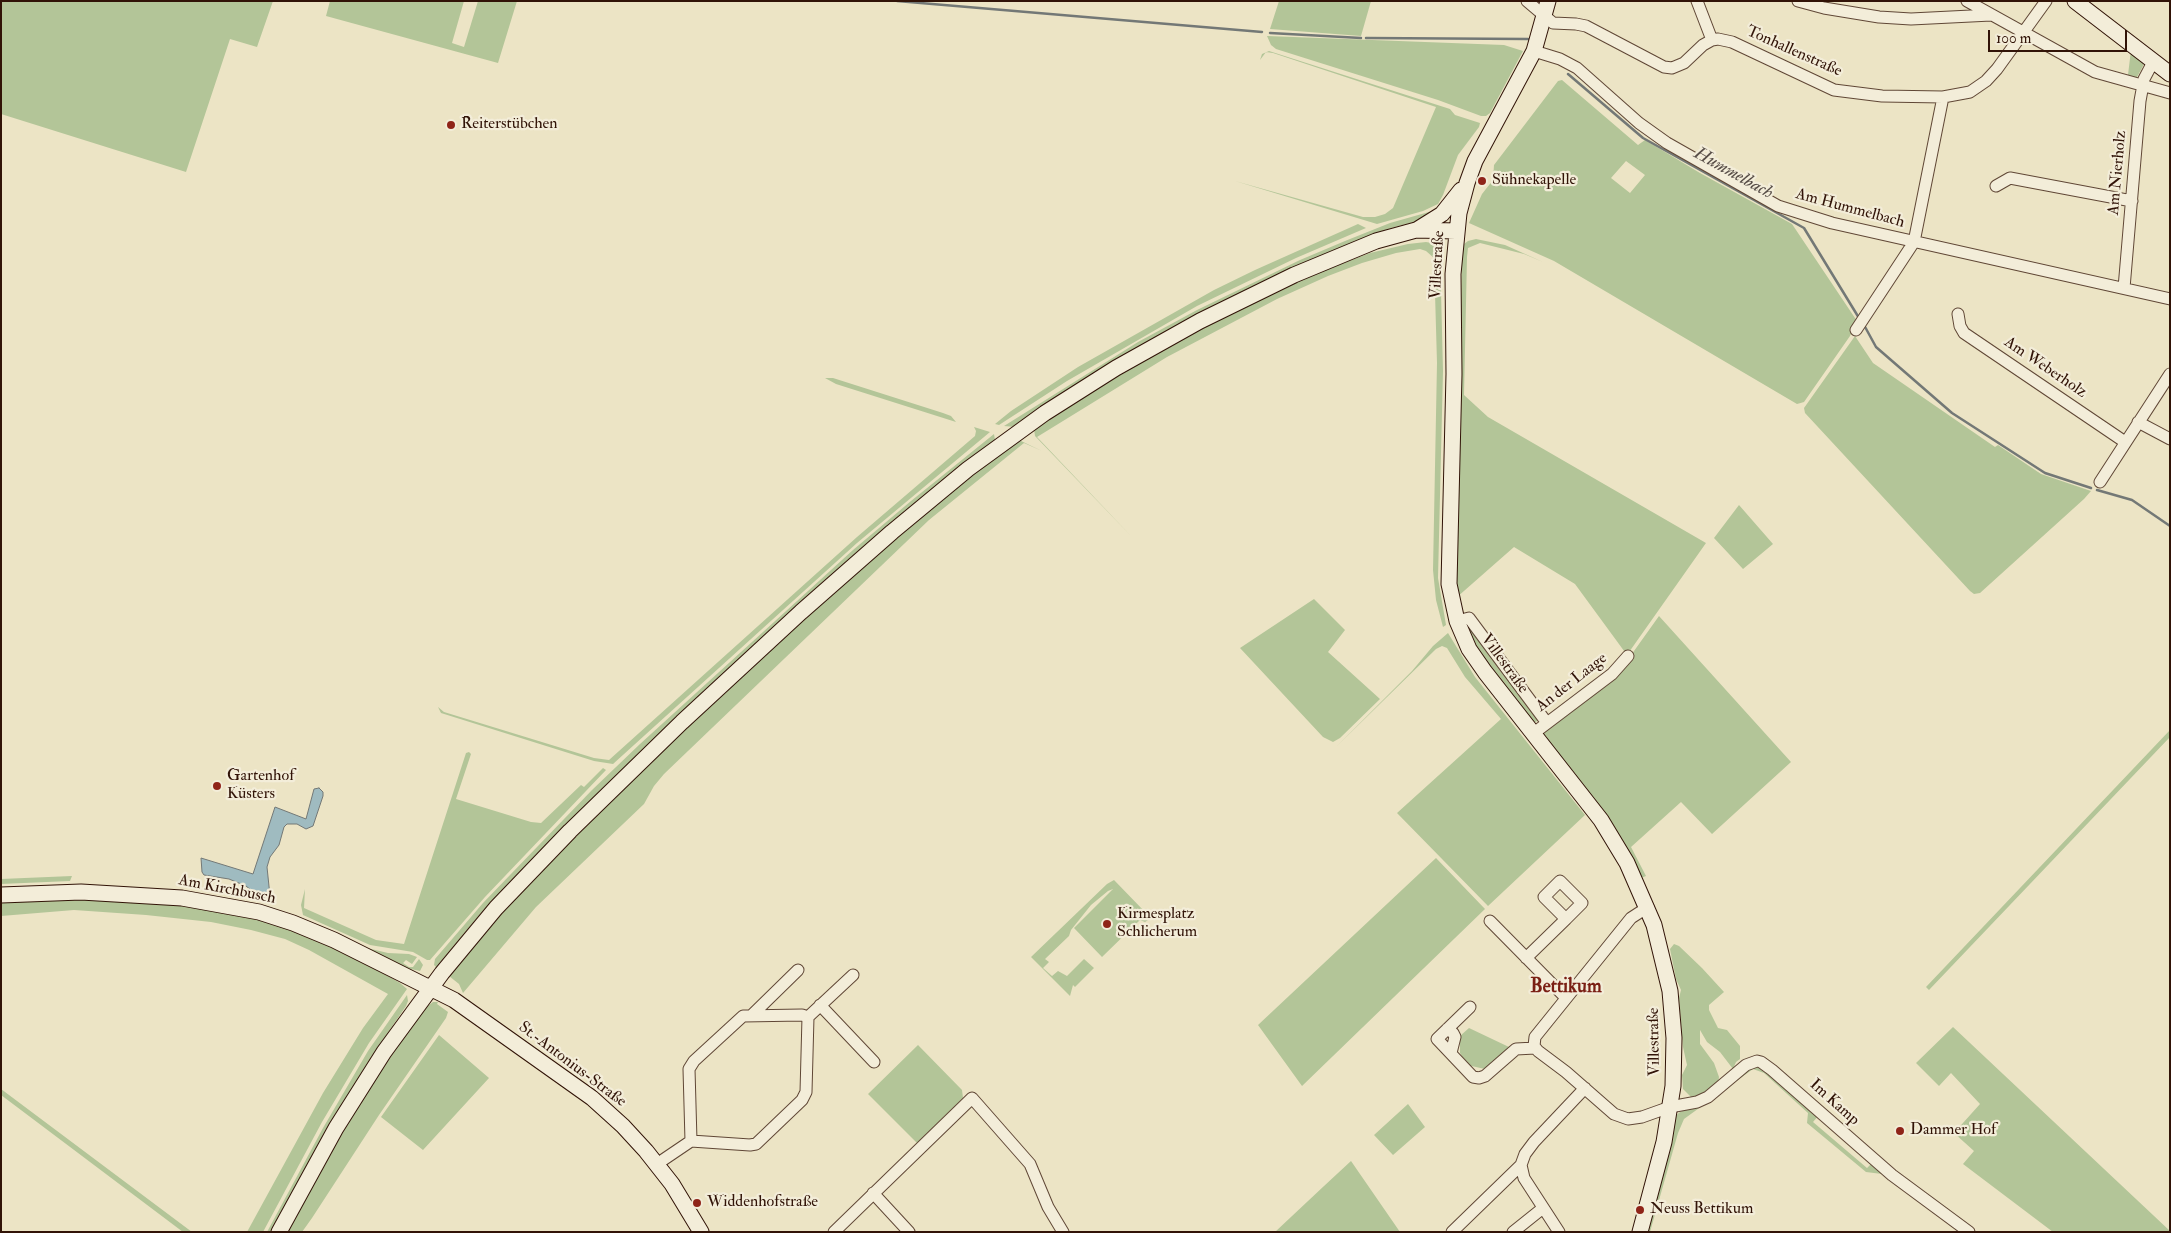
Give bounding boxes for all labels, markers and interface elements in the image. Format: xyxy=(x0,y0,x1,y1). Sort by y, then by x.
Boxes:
scale bar xyxy=(1991,20,2130,52)
street label: Tonhallenstraße xyxy=(1743,22,1845,82)
text: 100 m xyxy=(1996,29,2031,48)
place label: Reiterstübchen xyxy=(461,115,558,135)
marker: Reiterstübchen xyxy=(445,119,457,131)
street label: Am Nierholz xyxy=(2105,130,2131,216)
water label: Hummelbach xyxy=(1690,143,1776,205)
place label: Sühnekapelle xyxy=(1492,171,1576,191)
marker: Sühnekapelle xyxy=(1476,175,1488,187)
street label: Am Hummelbach xyxy=(1793,185,1907,233)
street label: Villestraße xyxy=(1427,230,1449,300)
street label: Am Weberholz xyxy=(2000,333,2090,403)
street label: Villestraße xyxy=(1476,630,1532,698)
street label: An der Laage xyxy=(1533,649,1611,717)
place label: Gartenhof Küsters xyxy=(227,767,294,805)
marker: Gartenhof Küsters xyxy=(211,780,223,792)
street label: Am Kirchbusch xyxy=(177,871,277,909)
place label: Kirmesplatz Schlicherum xyxy=(1117,905,1197,943)
marker: Kirmesplatz Schlicherum xyxy=(1101,918,1113,930)
district label: Bettikum xyxy=(1530,977,1602,999)
street label: Villestraße xyxy=(1645,1007,1665,1077)
street label: St.-Antonius-Straße xyxy=(514,1018,630,1112)
street label: Im Kamp xyxy=(1805,1076,1863,1130)
place label: Dammer Hof xyxy=(1910,1121,1996,1141)
marker: Dammer Hof xyxy=(1894,1125,1906,1137)
place label: Widdenhofstraße xyxy=(707,1193,818,1213)
marker: Widdenhofstraße xyxy=(691,1197,703,1209)
place label: Neuss Bettikum xyxy=(1650,1200,1753,1220)
marker: Neuss Bettikum xyxy=(1634,1204,1646,1216)

